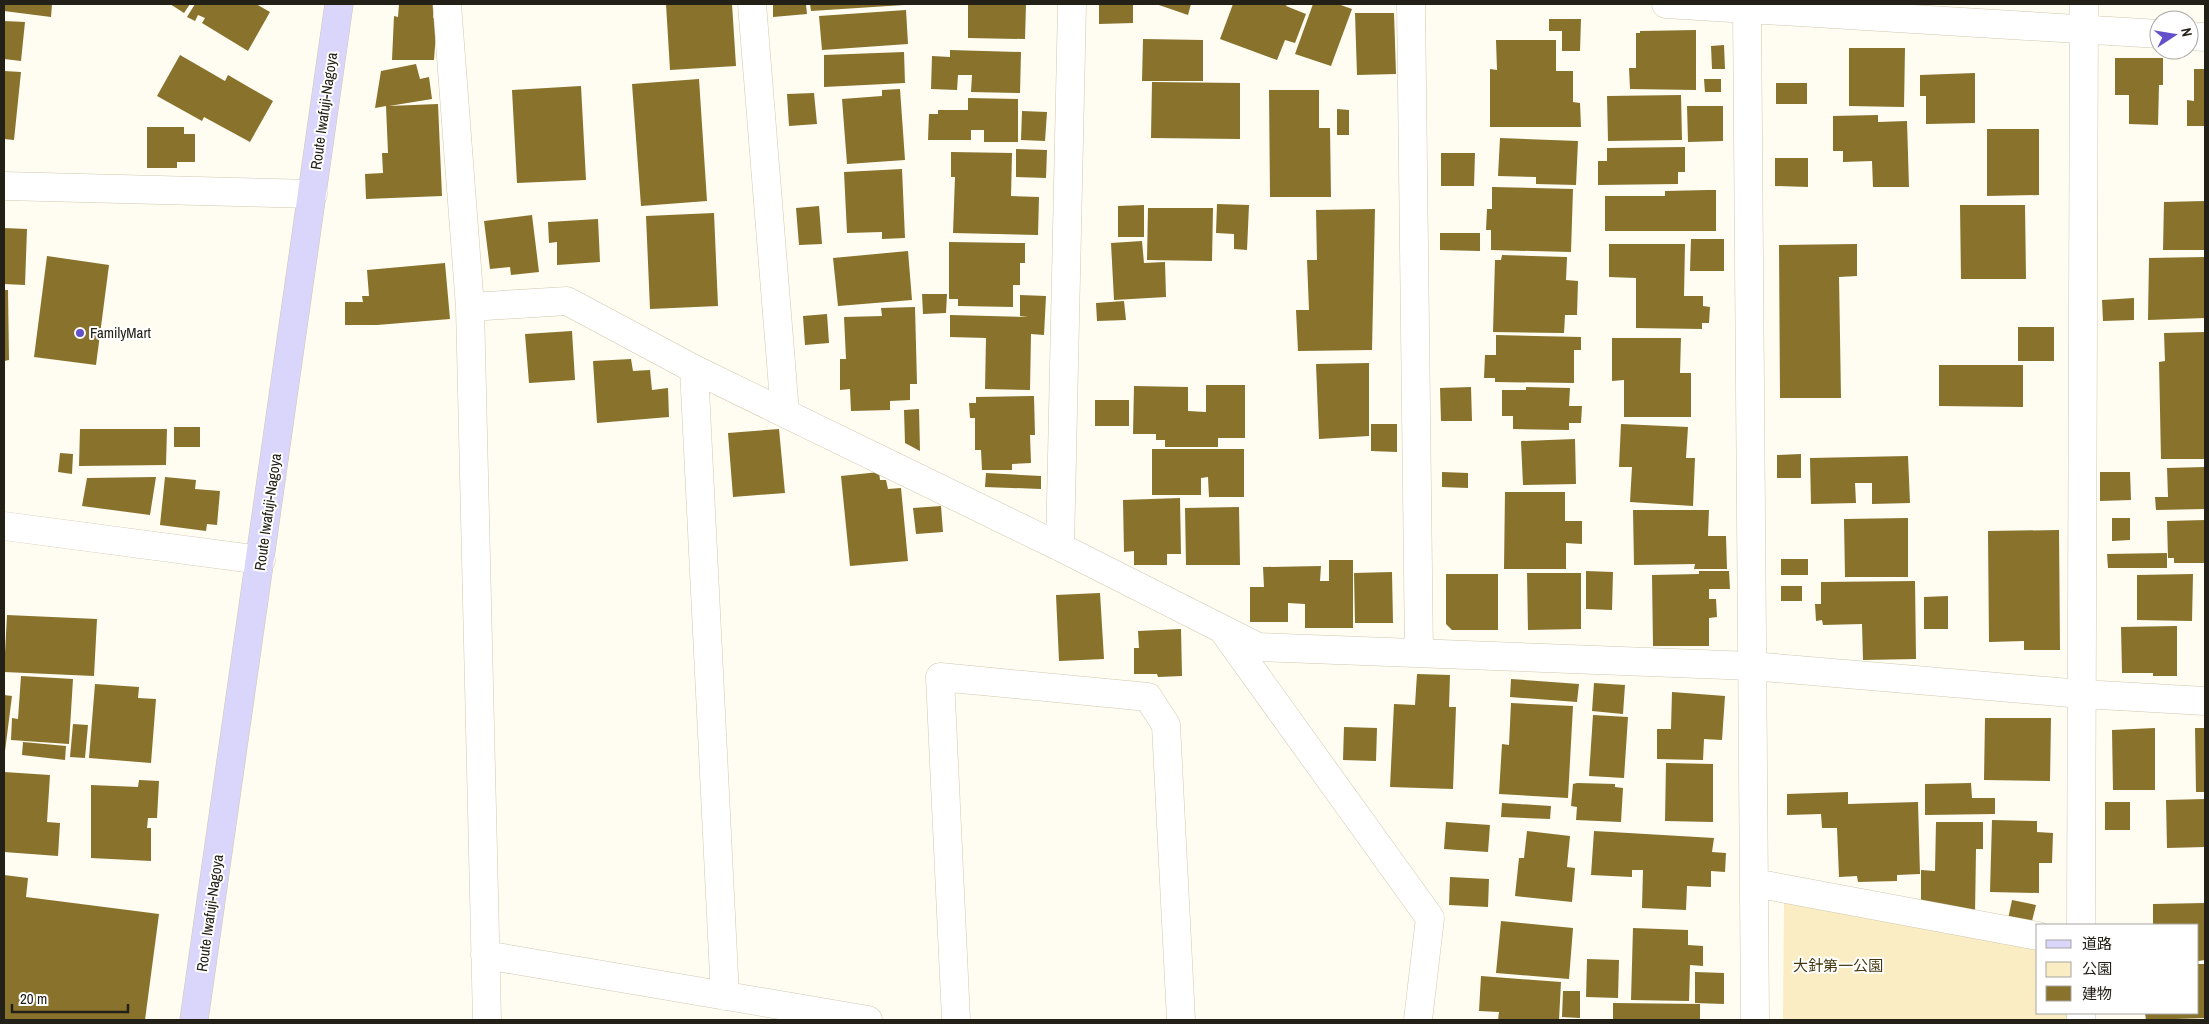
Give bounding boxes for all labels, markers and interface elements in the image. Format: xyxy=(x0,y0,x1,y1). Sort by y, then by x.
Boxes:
north arrow xyxy=(2149,10,2199,60)
text: N xyxy=(2177,26,2196,38)
street label: Route Iwafuji-Nagoya xyxy=(305,51,342,171)
place label: FamilyMart xyxy=(90,322,151,343)
marker: FamilyMart xyxy=(74,327,86,339)
street label: Route Iwafuji-Nagoya xyxy=(249,452,286,572)
street label: Route Iwafuji-Nagoya xyxy=(191,853,228,973)
legend xyxy=(2036,924,2199,1014)
text: 道路 xyxy=(2082,933,2112,954)
park label: 大針第一公園 xyxy=(1793,955,1883,976)
text: 公園 xyxy=(2082,958,2112,979)
scale bar xyxy=(12,982,129,1014)
text: 建物 xyxy=(2082,983,2112,1004)
text: 20 m xyxy=(20,988,47,1009)

